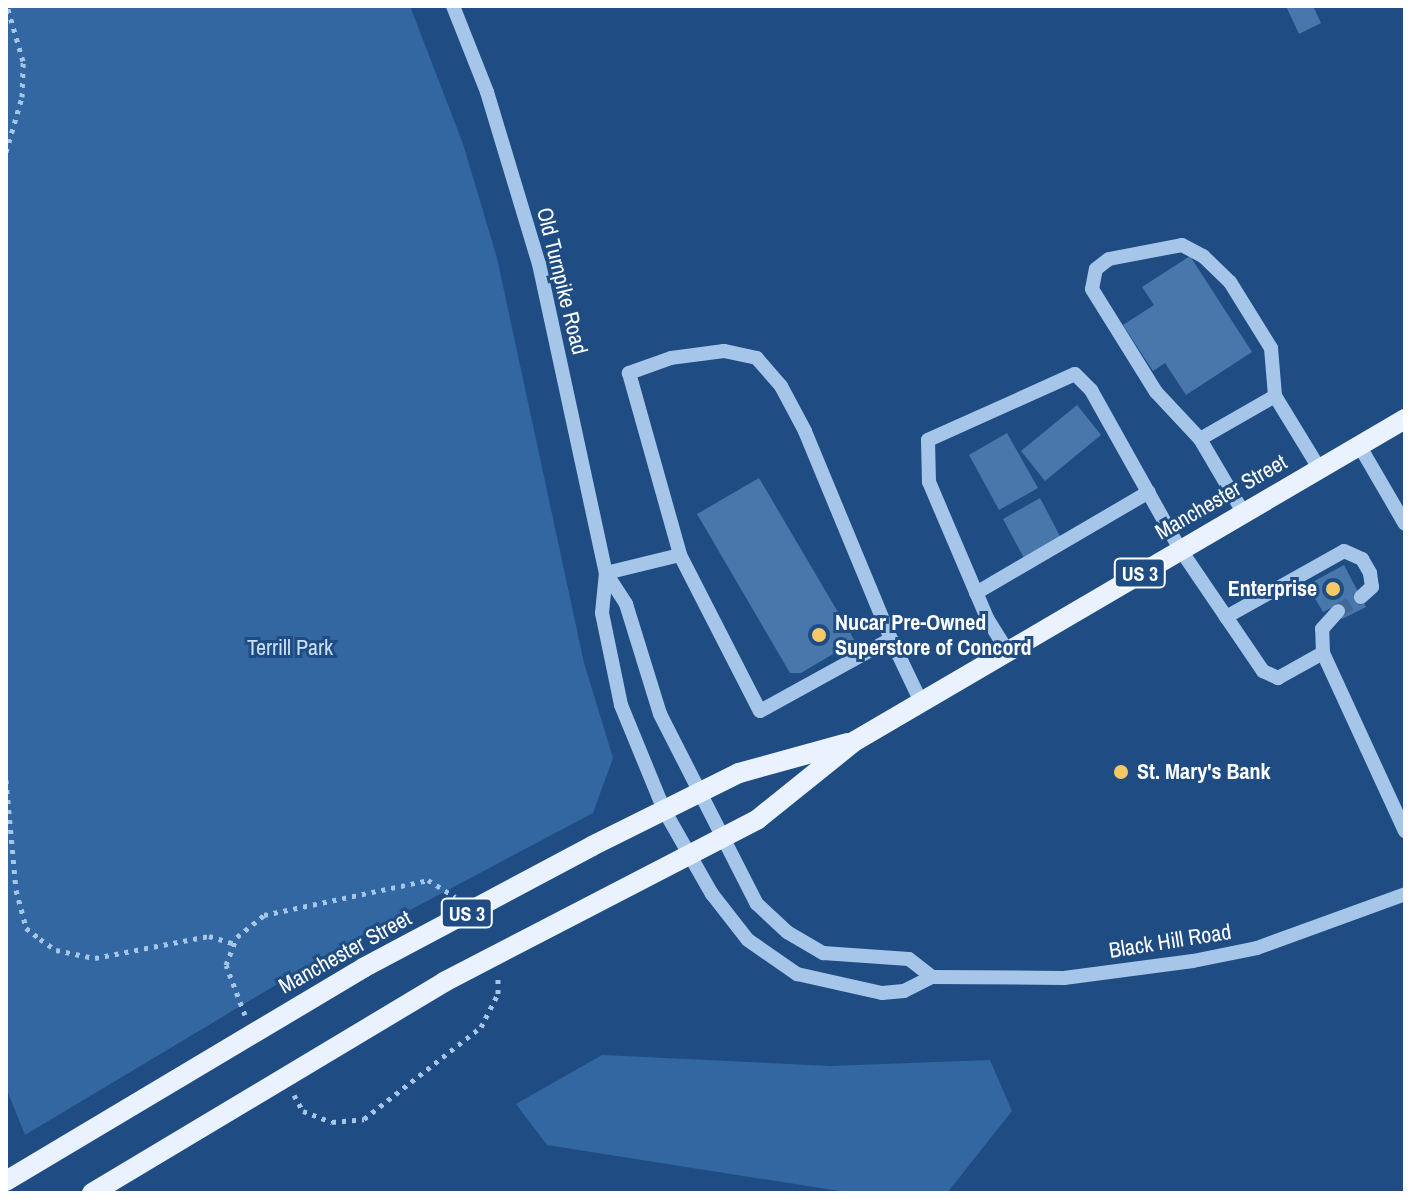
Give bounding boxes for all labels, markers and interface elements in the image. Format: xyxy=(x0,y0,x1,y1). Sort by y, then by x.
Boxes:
street label: Old Turnpike Road xyxy=(531,205,593,357)
street label: Manchester Street xyxy=(1151,449,1291,545)
road number: US 3 xyxy=(1112,557,1168,589)
place label: Enterprise xyxy=(1228,576,1317,602)
marker: Enterprise xyxy=(1324,580,1342,598)
place label: Nucar Pre-Owned Superstore of Concord xyxy=(835,609,1031,660)
marker: Nucar Pre-Owned Superstore of Concord xyxy=(810,626,828,644)
park label: Terrill Park xyxy=(247,635,333,661)
place label: St. Mary's Bank xyxy=(1137,759,1271,785)
marker: St. Mary's Bank xyxy=(1112,763,1130,781)
road number: US 3 xyxy=(439,897,495,929)
street label: Manchester Street xyxy=(274,905,416,999)
street label: Black Hill Road xyxy=(1107,918,1233,964)

